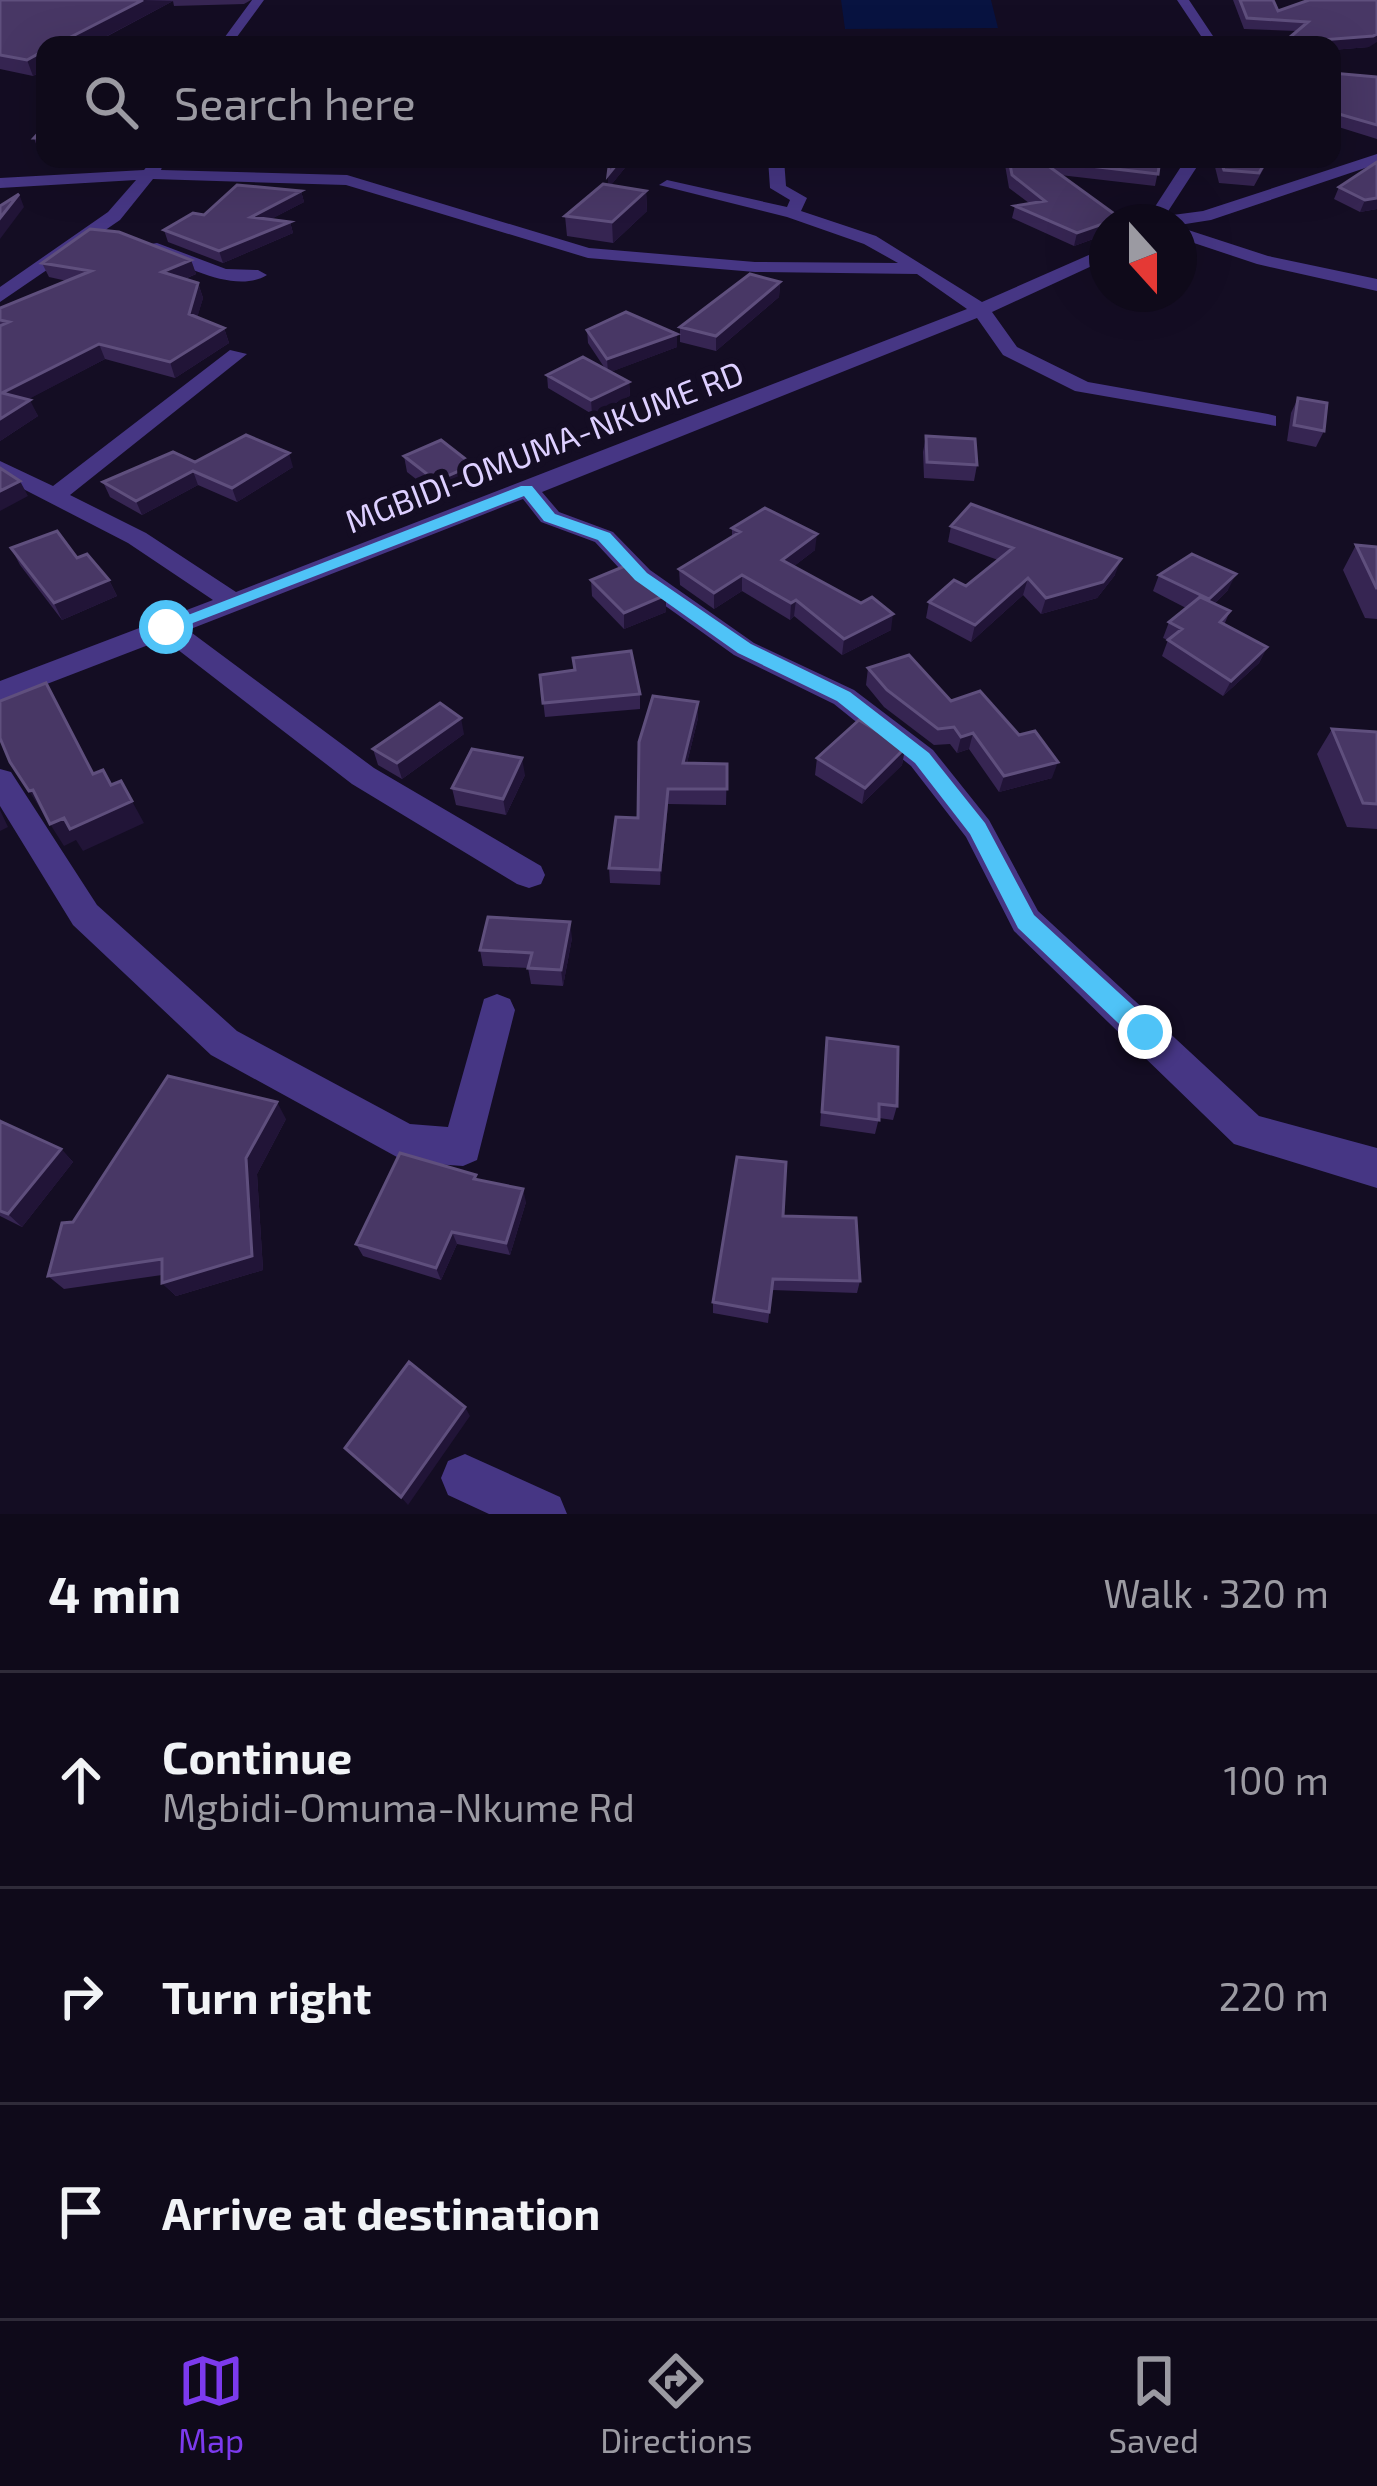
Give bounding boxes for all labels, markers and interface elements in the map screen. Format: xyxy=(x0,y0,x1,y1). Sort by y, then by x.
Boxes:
search box xyxy=(36,36,1341,168)
icon: search xyxy=(78,69,144,135)
text: Search here xyxy=(174,75,416,129)
north arrow xyxy=(1089,204,1197,312)
street label: MGBIDI-OMUMA-NKUME RD xyxy=(339,351,749,541)
route start xyxy=(139,600,193,654)
route end xyxy=(1118,1005,1172,1059)
text: 4 min xyxy=(48,1562,181,1623)
text: Walk · 320 m xyxy=(1103,1569,1329,1616)
text: Continue xyxy=(162,1729,352,1783)
icon: ahead xyxy=(48,1747,114,1813)
text: 100 m xyxy=(1224,1756,1329,1803)
text: Mgbidi-Omuma-Nkume Rd xyxy=(162,1783,635,1830)
icon: right xyxy=(48,1963,114,2029)
text: Turn right xyxy=(162,1969,371,2023)
text: 220 m xyxy=(1219,1972,1329,2019)
icon: arrive xyxy=(48,2179,114,2245)
text: Arrive at destination xyxy=(162,2185,600,2239)
tab: Map xyxy=(178,2348,244,2460)
tab: Directions xyxy=(600,2348,752,2460)
tab: Saved xyxy=(1108,2348,1199,2460)

